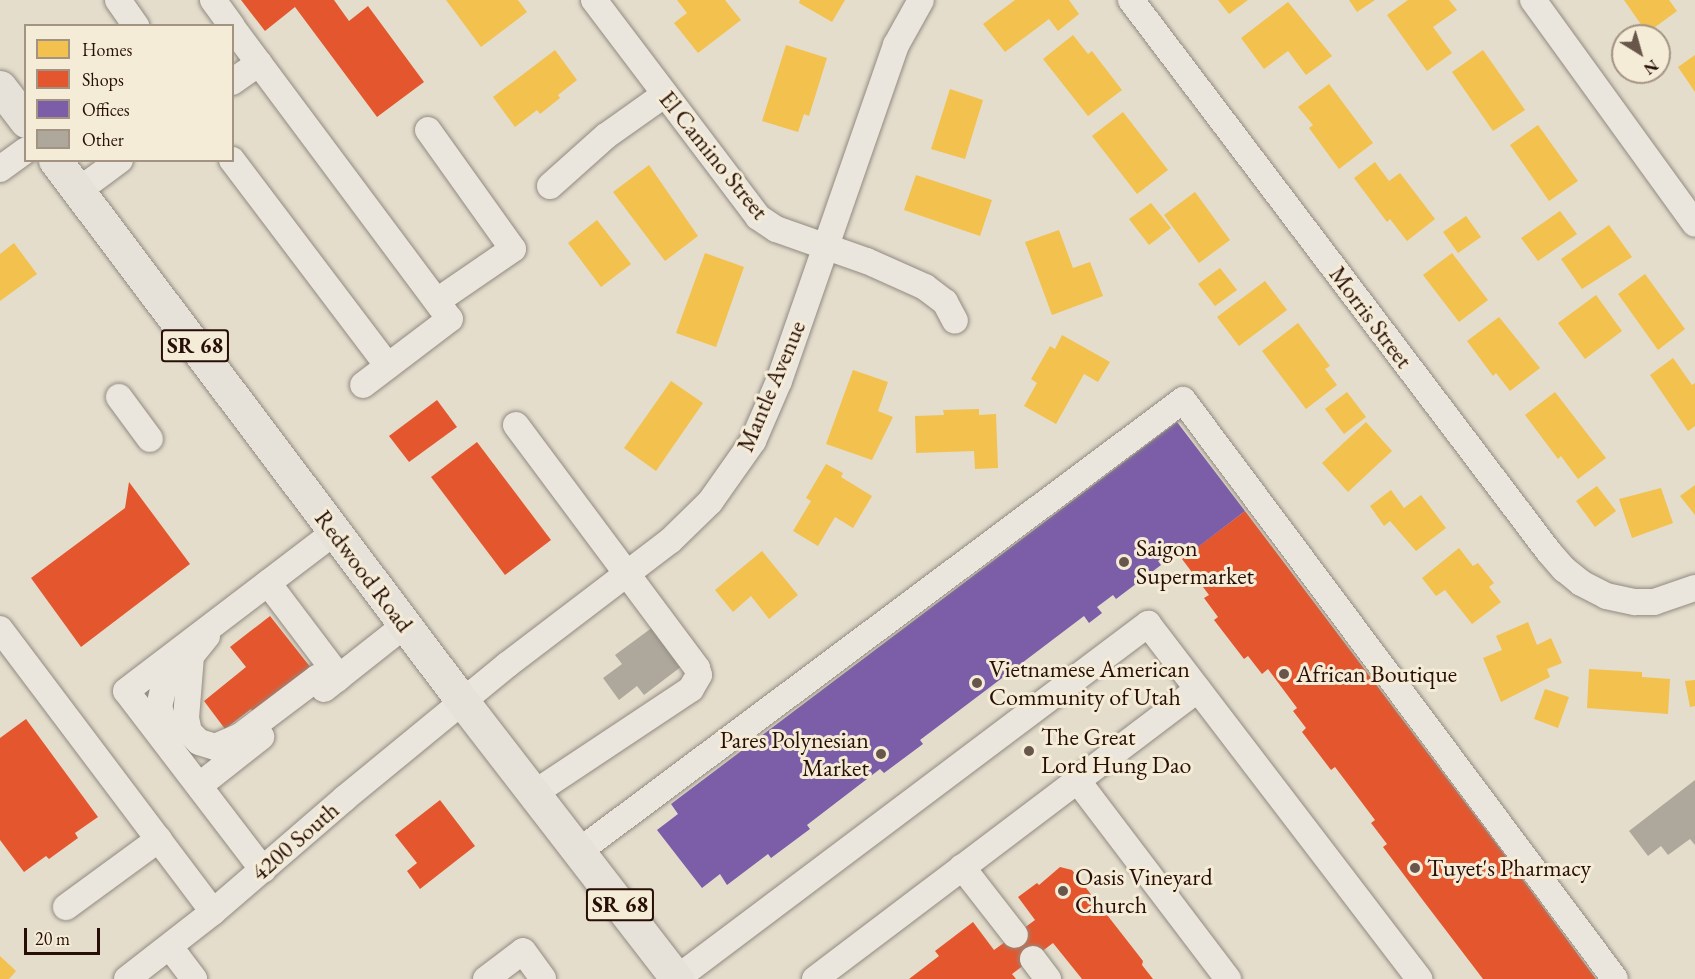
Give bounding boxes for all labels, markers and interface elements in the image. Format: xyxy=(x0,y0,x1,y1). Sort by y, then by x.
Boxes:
legend xyxy=(24,24,234,162)
north arrow xyxy=(1611,24,1671,84)
text: Homes xyxy=(82,38,132,61)
text: N xyxy=(1639,55,1662,79)
text: Shops xyxy=(82,68,124,91)
street label: El Camino Street xyxy=(653,85,775,225)
text: Offices xyxy=(82,98,130,121)
text: Other xyxy=(82,128,124,151)
street label: Morris Street xyxy=(1323,260,1419,374)
street label: Mantle Avenue xyxy=(730,316,812,456)
road number: SR 68 xyxy=(160,327,230,365)
street label: Redwood Road xyxy=(309,504,419,638)
place label: Saigon Supermarket xyxy=(1136,534,1254,590)
marker: Saigon Supermarket xyxy=(1117,555,1131,569)
place label: Vietnamese American Community of Utah xyxy=(989,655,1190,711)
place label: African Boutique xyxy=(1296,660,1457,688)
marker: African Boutique xyxy=(1277,667,1291,681)
marker: Vietnamese American Community of Utah xyxy=(970,676,984,690)
place label: The Great Lord Hung Dao xyxy=(1041,723,1191,779)
place label: Pares Polynesian Market xyxy=(720,726,869,782)
marker: The Great Lord Hung Dao xyxy=(1022,744,1036,758)
marker: Pares Polynesian Market xyxy=(874,747,888,761)
street label: 4200 South xyxy=(245,795,345,887)
place label: Tuyet's Pharmacy xyxy=(1427,854,1591,882)
marker: Tuyet's Pharmacy xyxy=(1408,861,1422,875)
place label: Oasis Vineyard Church xyxy=(1075,863,1213,919)
marker: Oasis Vineyard Church xyxy=(1056,884,1070,898)
road number: SR 68 xyxy=(586,886,654,924)
scale bar xyxy=(27,916,104,954)
text: 20 m xyxy=(35,927,70,950)

